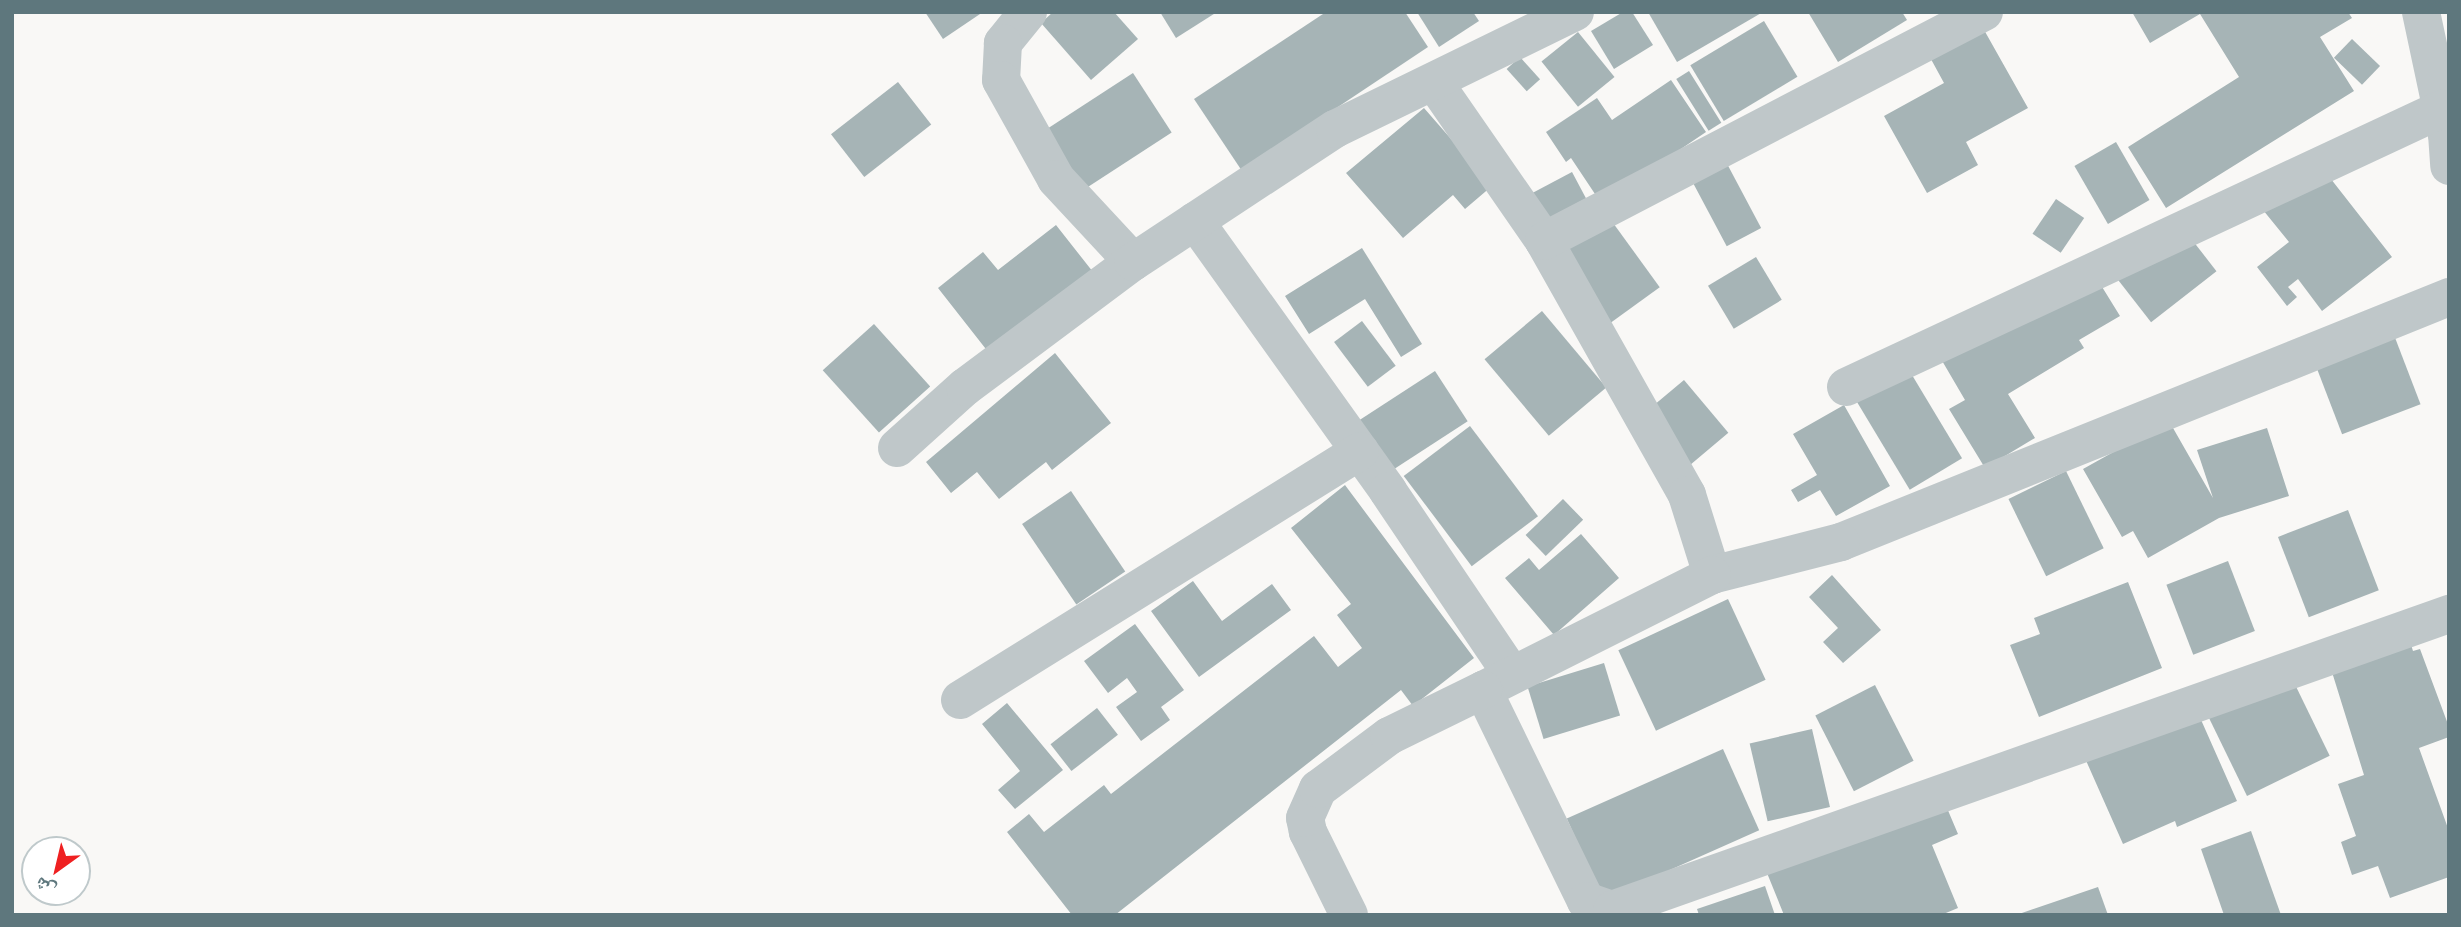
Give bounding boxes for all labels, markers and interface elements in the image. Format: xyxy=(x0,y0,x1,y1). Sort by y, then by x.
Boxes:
north arrow xyxy=(21,836,91,906)
text: ش xyxy=(30,872,60,902)

